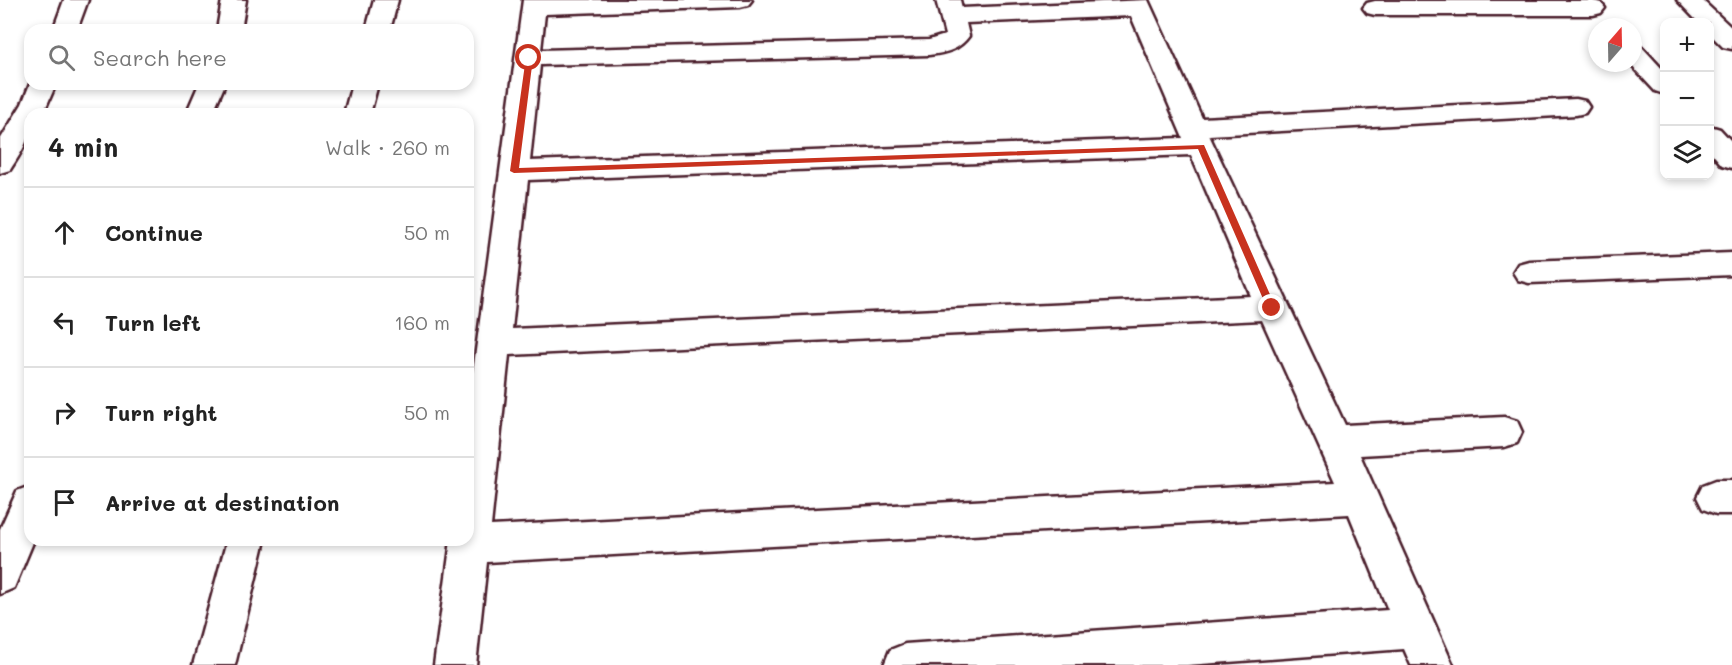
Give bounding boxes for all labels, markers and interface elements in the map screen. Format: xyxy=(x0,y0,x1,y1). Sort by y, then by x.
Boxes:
north arrow xyxy=(1588,18,1642,72)
map controls xyxy=(1660,18,1714,180)
button: + xyxy=(1660,18,1714,72)
search box xyxy=(24,24,474,90)
icon: search xyxy=(45,41,78,74)
text: Search here xyxy=(93,43,227,72)
route start xyxy=(515,44,541,70)
button: − xyxy=(1660,72,1714,126)
button: layers xyxy=(1660,126,1714,180)
text: 4 min xyxy=(48,130,118,164)
text: Walk · 260 m xyxy=(325,134,450,160)
icon: ahead xyxy=(48,216,81,249)
text: Continue xyxy=(105,218,203,247)
text: 50 m xyxy=(404,219,450,245)
route end xyxy=(1258,294,1284,320)
icon: left xyxy=(48,306,81,339)
text: Turn left xyxy=(105,308,201,337)
text: 160 m xyxy=(394,309,450,335)
icon: right xyxy=(48,396,81,429)
text: Turn right xyxy=(105,398,217,427)
text: 50 m xyxy=(404,399,450,425)
icon: arrive xyxy=(48,486,81,519)
text: Arrive at destination xyxy=(105,488,340,517)

